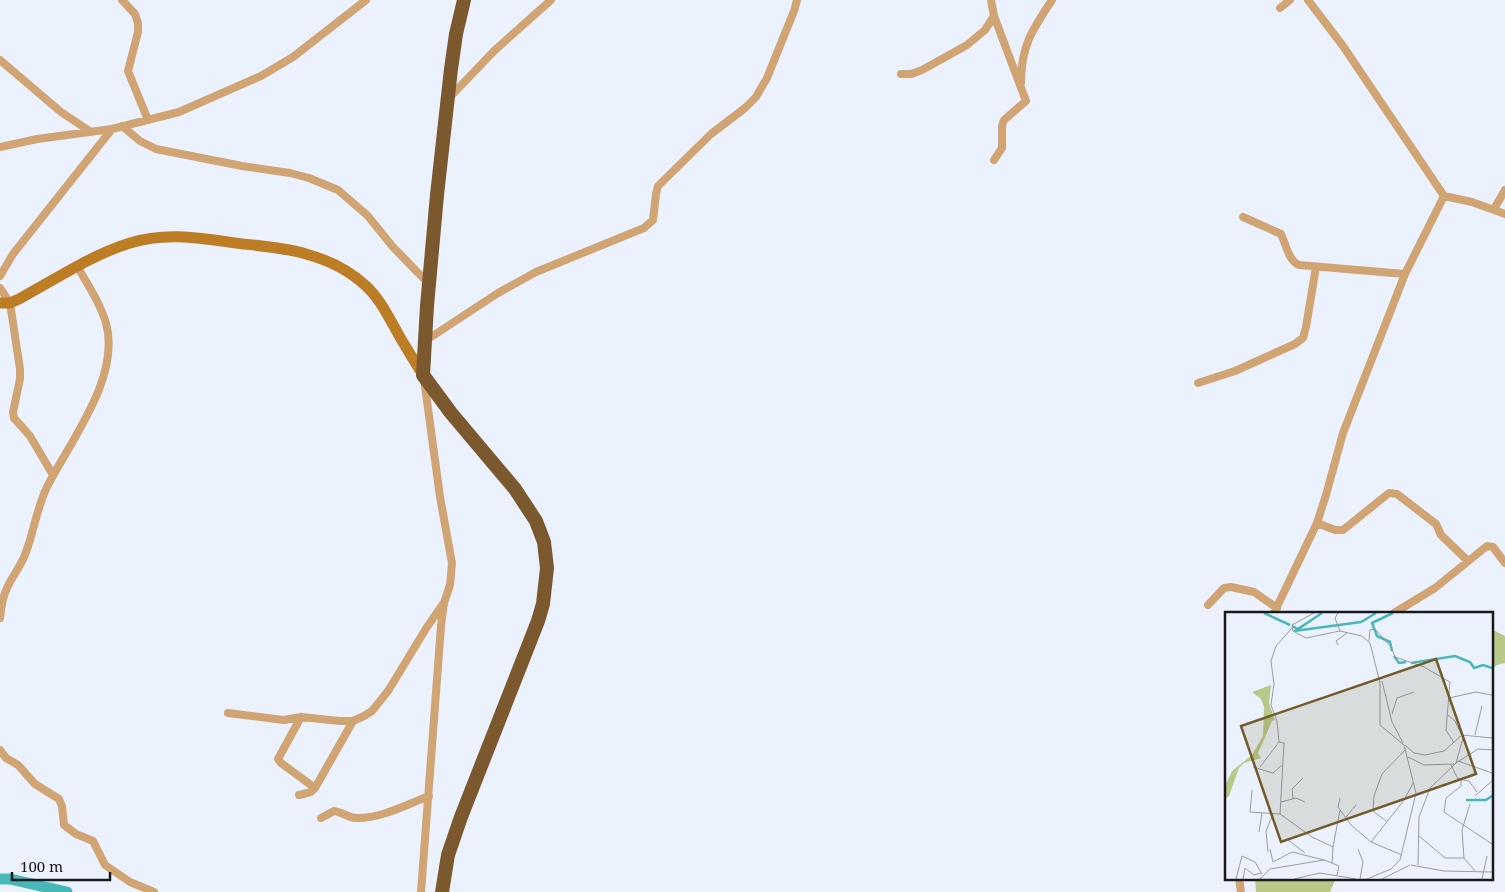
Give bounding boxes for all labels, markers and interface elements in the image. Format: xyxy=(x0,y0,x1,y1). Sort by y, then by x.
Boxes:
inset map xyxy=(1225,612,1492,880)
scale bar xyxy=(12,850,110,882)
text: 100 m xyxy=(20,856,63,876)

